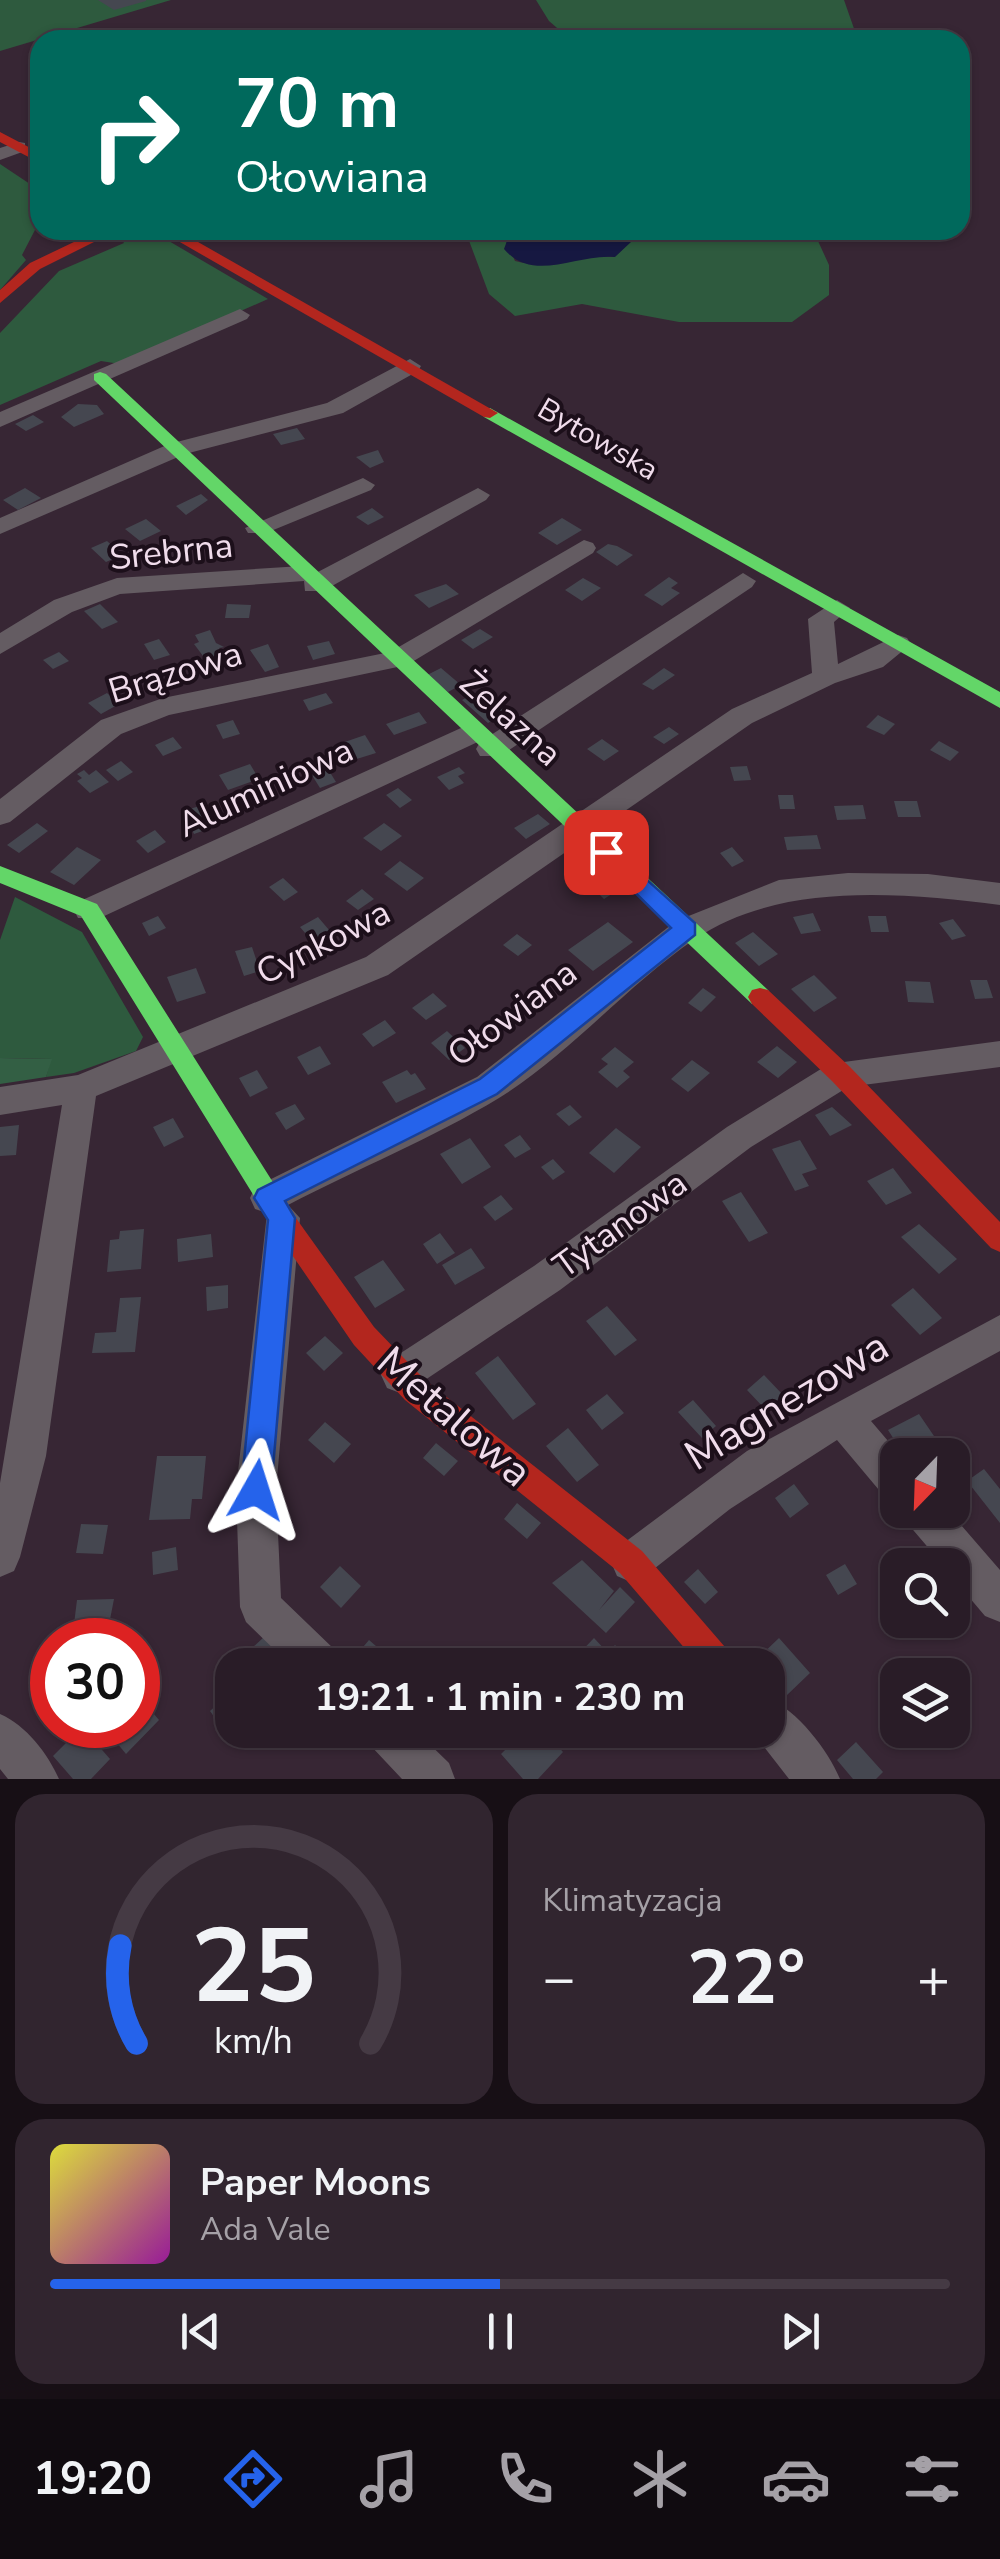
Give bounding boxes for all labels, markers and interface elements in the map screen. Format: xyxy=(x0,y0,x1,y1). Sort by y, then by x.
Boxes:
text: 70 m xyxy=(235,56,399,152)
icon: right xyxy=(70,70,200,200)
text: Ołowiana xyxy=(235,147,429,208)
street label: Bytowska xyxy=(530,388,666,490)
street label: Srebrna xyxy=(107,522,235,581)
street label: Brązowa xyxy=(103,630,248,715)
street label: Żelazna xyxy=(450,660,572,777)
street label: Aluminiowa xyxy=(170,726,361,849)
pin xyxy=(564,810,649,895)
icon: arrive xyxy=(579,825,634,880)
street label: Cynkowa xyxy=(248,889,398,996)
street label: Ołowiana xyxy=(438,949,587,1078)
street label: Tytanowa xyxy=(544,1160,697,1289)
street label: Magnezowa xyxy=(674,1318,899,1484)
street label: Metalowa xyxy=(365,1334,544,1500)
position arrow xyxy=(204,1438,308,1542)
north arrow xyxy=(880,1438,970,1528)
map controls xyxy=(880,1438,970,1748)
button: search xyxy=(880,1548,970,1638)
speed limit sign: 30 xyxy=(30,1618,160,1748)
button: layers xyxy=(880,1658,970,1748)
text: 19:21 · 1 min · 230 m xyxy=(315,1672,685,1723)
text: Klimatyzacja xyxy=(543,1879,722,1922)
text: 25 xyxy=(191,1896,316,2038)
text: 22° xyxy=(687,1927,805,2029)
text: − xyxy=(543,1941,576,2016)
text: + xyxy=(917,1941,950,2016)
text: km/h xyxy=(214,2017,293,2066)
text: Paper Moons xyxy=(200,2157,431,2208)
text: Ada Vale xyxy=(200,2208,331,2251)
icon: previous xyxy=(173,2304,228,2359)
icon: pause xyxy=(473,2304,528,2359)
icon: next xyxy=(773,2304,828,2359)
icon: directions xyxy=(218,2444,288,2514)
icon: music xyxy=(354,2444,424,2514)
icon: phone xyxy=(490,2444,560,2514)
icon: climate xyxy=(625,2444,695,2514)
icon: car xyxy=(761,2444,831,2514)
icon: filters xyxy=(897,2444,967,2514)
text: 19:20 xyxy=(33,2449,152,2510)

